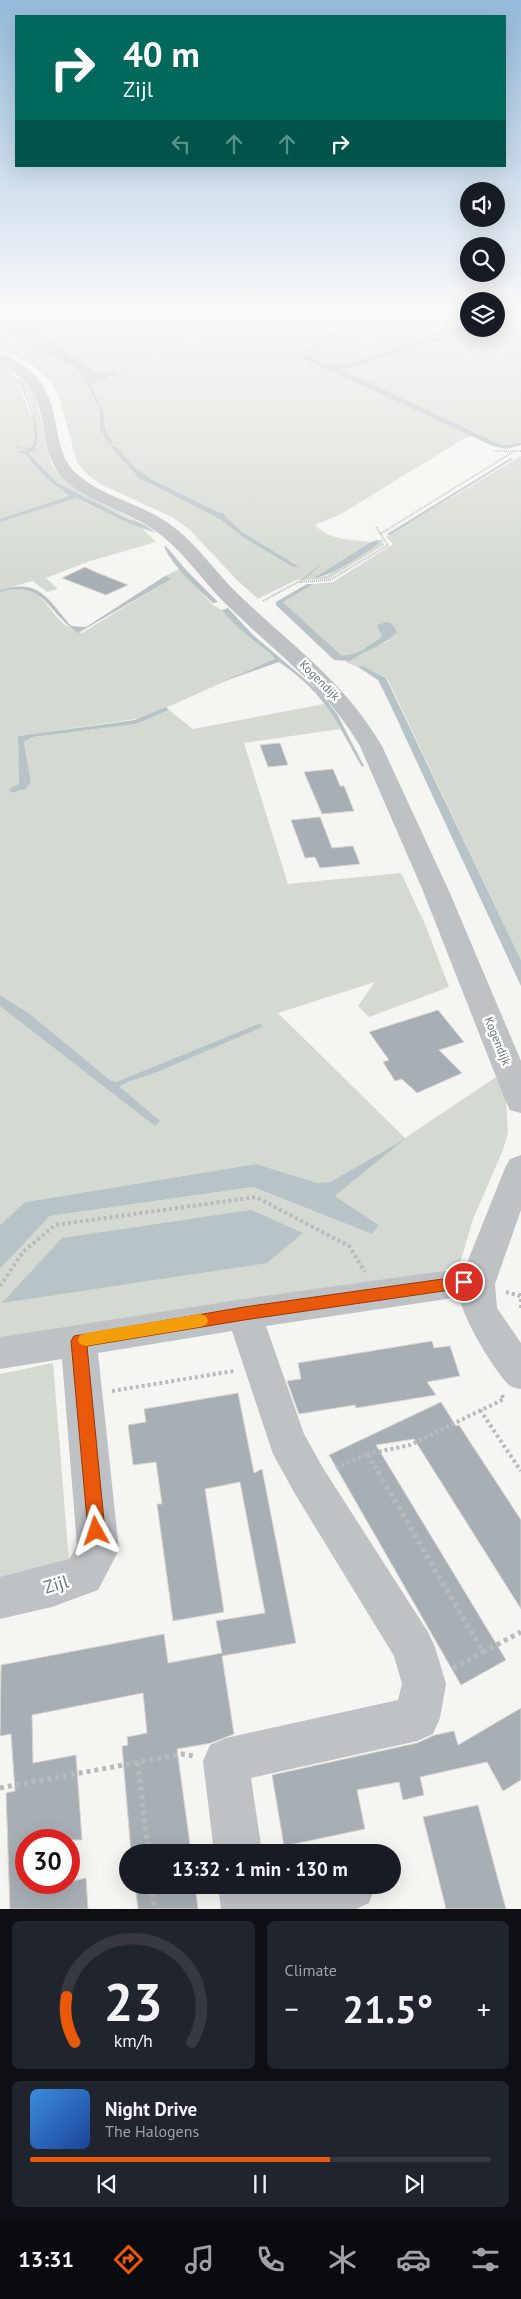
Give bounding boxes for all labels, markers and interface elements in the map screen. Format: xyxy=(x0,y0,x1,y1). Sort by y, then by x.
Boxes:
text: 40 m xyxy=(123,31,200,77)
icon: right xyxy=(40,35,105,100)
text: Zijl xyxy=(123,75,153,103)
icon: left xyxy=(167,130,195,158)
icon: ahead xyxy=(220,130,248,158)
icon: ahead xyxy=(273,130,301,158)
icon: right xyxy=(326,130,354,158)
map controls xyxy=(460,182,505,337)
button: sound xyxy=(460,182,505,227)
button: search xyxy=(460,237,505,282)
button: layers xyxy=(460,292,505,337)
street label: Kogendijk xyxy=(297,657,343,703)
street label: Kogendijk xyxy=(482,1015,515,1068)
pin xyxy=(443,1261,485,1303)
icon: arrive xyxy=(450,1268,478,1296)
position arrow xyxy=(69,1504,121,1556)
street label: Zijl xyxy=(41,1569,72,1599)
speed limit sign: 30 xyxy=(15,1829,80,1894)
text: 13:32 · 1 min · 130 m xyxy=(172,1857,348,1881)
text: Climate xyxy=(285,1960,337,1980)
text: 23 xyxy=(104,1968,163,2035)
text: 21.5° xyxy=(342,1984,433,2033)
text: − xyxy=(285,1990,299,2027)
text: + xyxy=(477,1990,491,2027)
text: km/h xyxy=(114,2029,153,2052)
text: Night Drive xyxy=(105,2097,197,2121)
text: The Halogens xyxy=(105,2121,199,2141)
icon: previous xyxy=(93,2170,121,2198)
icon: pause xyxy=(246,2170,274,2198)
icon: next xyxy=(400,2170,428,2198)
icon: directions xyxy=(111,2242,146,2277)
icon: music xyxy=(182,2242,217,2277)
icon: phone xyxy=(253,2242,288,2277)
icon: climate xyxy=(325,2242,360,2277)
icon: car xyxy=(396,2242,431,2277)
icon: filters xyxy=(468,2242,503,2277)
text: 13:31 xyxy=(18,2245,74,2273)

